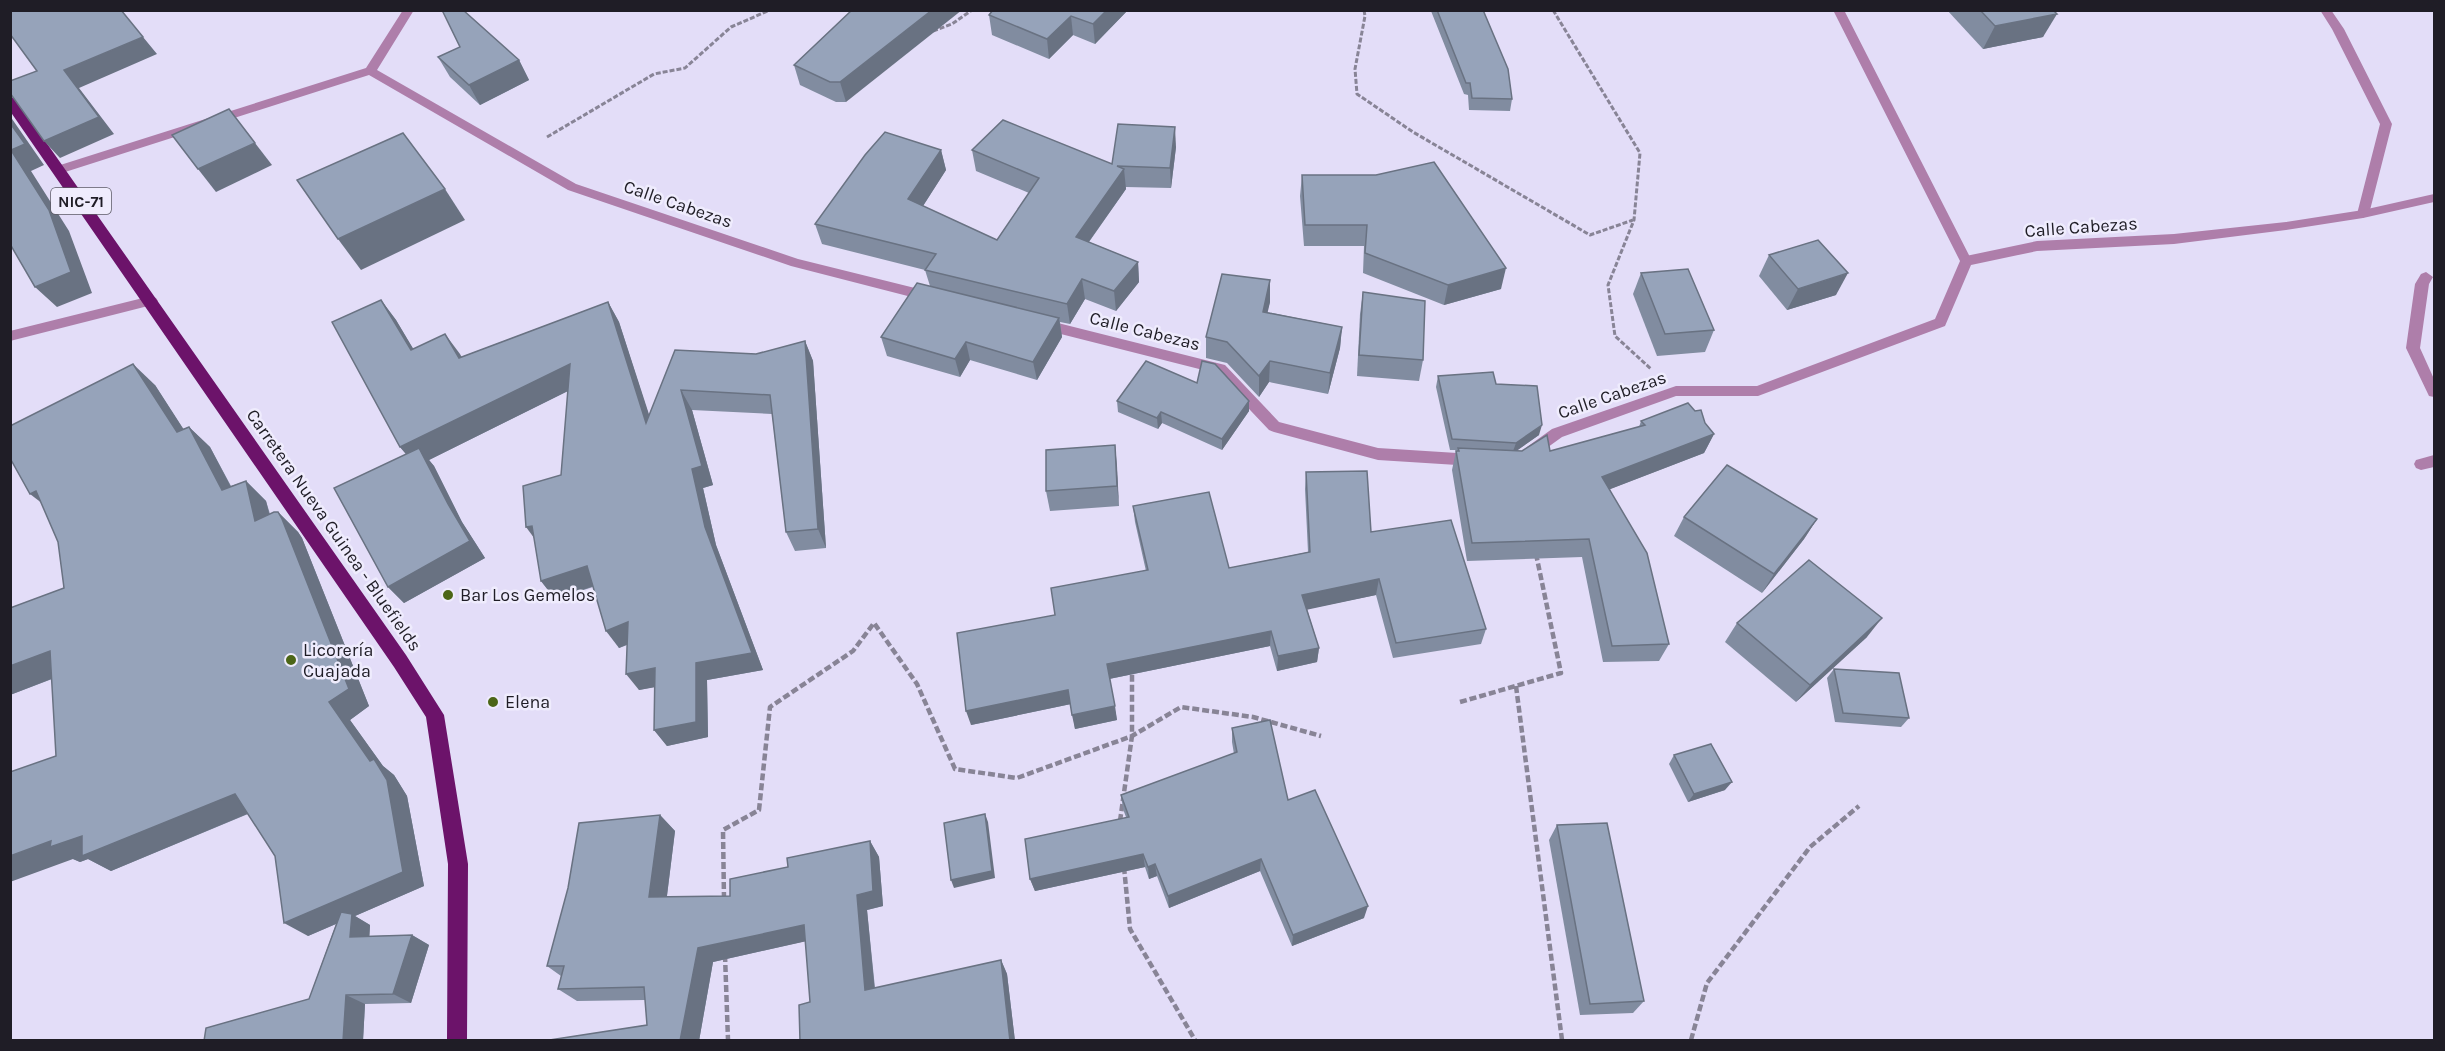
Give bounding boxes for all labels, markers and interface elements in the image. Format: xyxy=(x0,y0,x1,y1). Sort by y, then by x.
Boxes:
street label: Calle Cabezas xyxy=(621,175,735,233)
road number: NIC-71 xyxy=(51,188,111,214)
street label: Calle Cabezas xyxy=(2024,212,2138,242)
street label: Calle Cabezas xyxy=(1087,307,1203,355)
street label: Calle Cabezas xyxy=(1555,366,1669,424)
street label: Carretera Nueva Guinea - Bluefields xyxy=(242,405,426,655)
place label: Bar Los Gemelos xyxy=(460,584,595,606)
marker: Bar Los Gemelos xyxy=(441,588,455,602)
place label: Licorería Cuajada xyxy=(303,639,373,682)
marker: Licorería Cuajada xyxy=(284,653,298,667)
place label: Elena xyxy=(505,691,550,713)
marker: Elena xyxy=(486,695,500,709)

